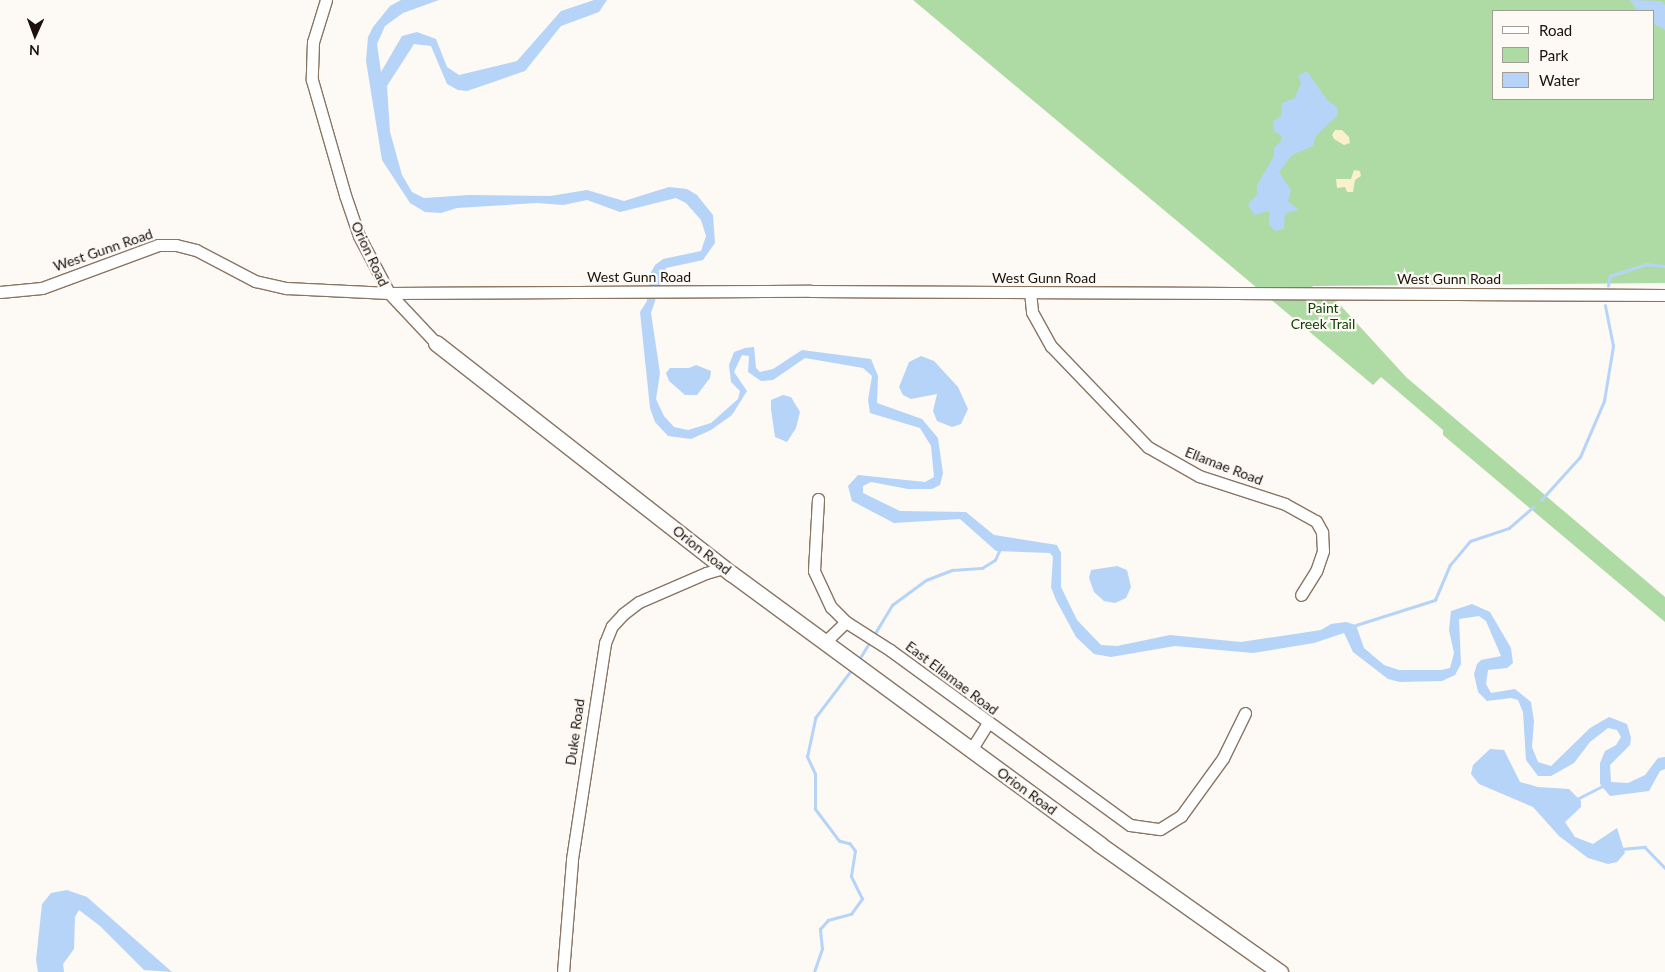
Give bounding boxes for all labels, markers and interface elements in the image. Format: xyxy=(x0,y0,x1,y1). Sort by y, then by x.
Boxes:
north arrow xyxy=(10,10,60,60)
legend xyxy=(1492,10,1655,100)
text: Road xyxy=(1539,21,1572,39)
text: N xyxy=(29,42,40,59)
text: Park xyxy=(1539,46,1568,64)
text: Water xyxy=(1539,71,1580,89)
street label: Orion Road xyxy=(348,219,392,289)
street label: West Gunn Road xyxy=(51,225,155,275)
street label: West Gunn Road xyxy=(587,269,691,285)
street label: West Gunn Road xyxy=(992,270,1096,286)
street label: West Gunn Road xyxy=(1397,271,1501,287)
park label: Paint Creek Trail xyxy=(1291,300,1355,332)
street label: Ellamae Road xyxy=(1183,443,1265,489)
street label: Orion Road xyxy=(669,522,735,578)
street label: East Ellamae Road xyxy=(902,638,1002,718)
street label: Duke Road xyxy=(562,698,588,766)
street label: Orion Road xyxy=(994,764,1060,818)

